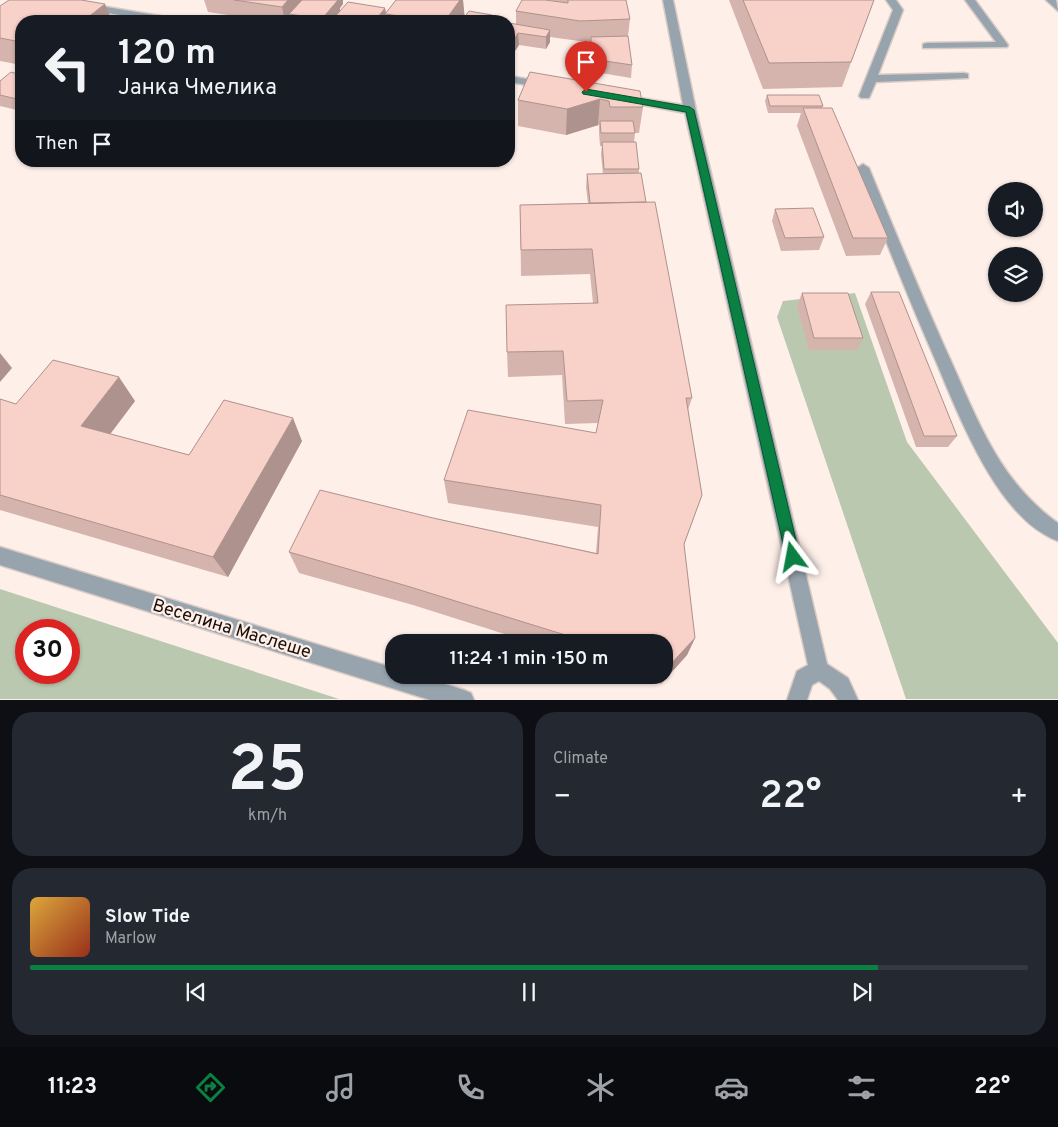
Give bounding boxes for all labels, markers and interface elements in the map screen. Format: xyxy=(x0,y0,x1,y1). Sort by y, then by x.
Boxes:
text: 120 m xyxy=(118,32,216,76)
icon: left xyxy=(35,35,100,100)
pin xyxy=(565,41,607,92)
icon: arrive xyxy=(572,48,600,76)
text: Јанка Чмелика xyxy=(118,75,277,102)
icon: arrive xyxy=(88,130,116,158)
text: Then xyxy=(35,132,78,156)
map controls xyxy=(988,182,1043,302)
button: sound xyxy=(988,182,1043,237)
button: layers xyxy=(988,247,1043,302)
position arrow xyxy=(766,530,818,582)
street label: Веселина Маслеше xyxy=(149,594,314,665)
speed limit sign: 30 xyxy=(15,619,80,684)
text: 11:24 · 1 min · 150 m xyxy=(450,647,608,671)
text: 25 xyxy=(228,732,307,814)
text: Climate xyxy=(553,749,608,769)
text: 22° xyxy=(759,773,822,822)
text: − xyxy=(553,780,571,816)
text: + xyxy=(1010,780,1028,816)
text: km/h xyxy=(248,806,287,826)
text: Slow Tide xyxy=(105,905,190,929)
text: Marlow xyxy=(105,929,157,949)
icon: previous xyxy=(182,978,210,1006)
icon: pause xyxy=(515,978,543,1006)
icon: next xyxy=(848,978,876,1006)
icon: directions xyxy=(193,1070,228,1105)
icon: music xyxy=(323,1070,358,1105)
icon: phone xyxy=(453,1070,488,1105)
icon: climate xyxy=(583,1070,618,1105)
icon: car xyxy=(714,1070,749,1105)
icon: filters xyxy=(844,1070,879,1105)
text: 11:23 xyxy=(48,1074,97,1101)
text: 22° xyxy=(974,1074,1010,1101)

